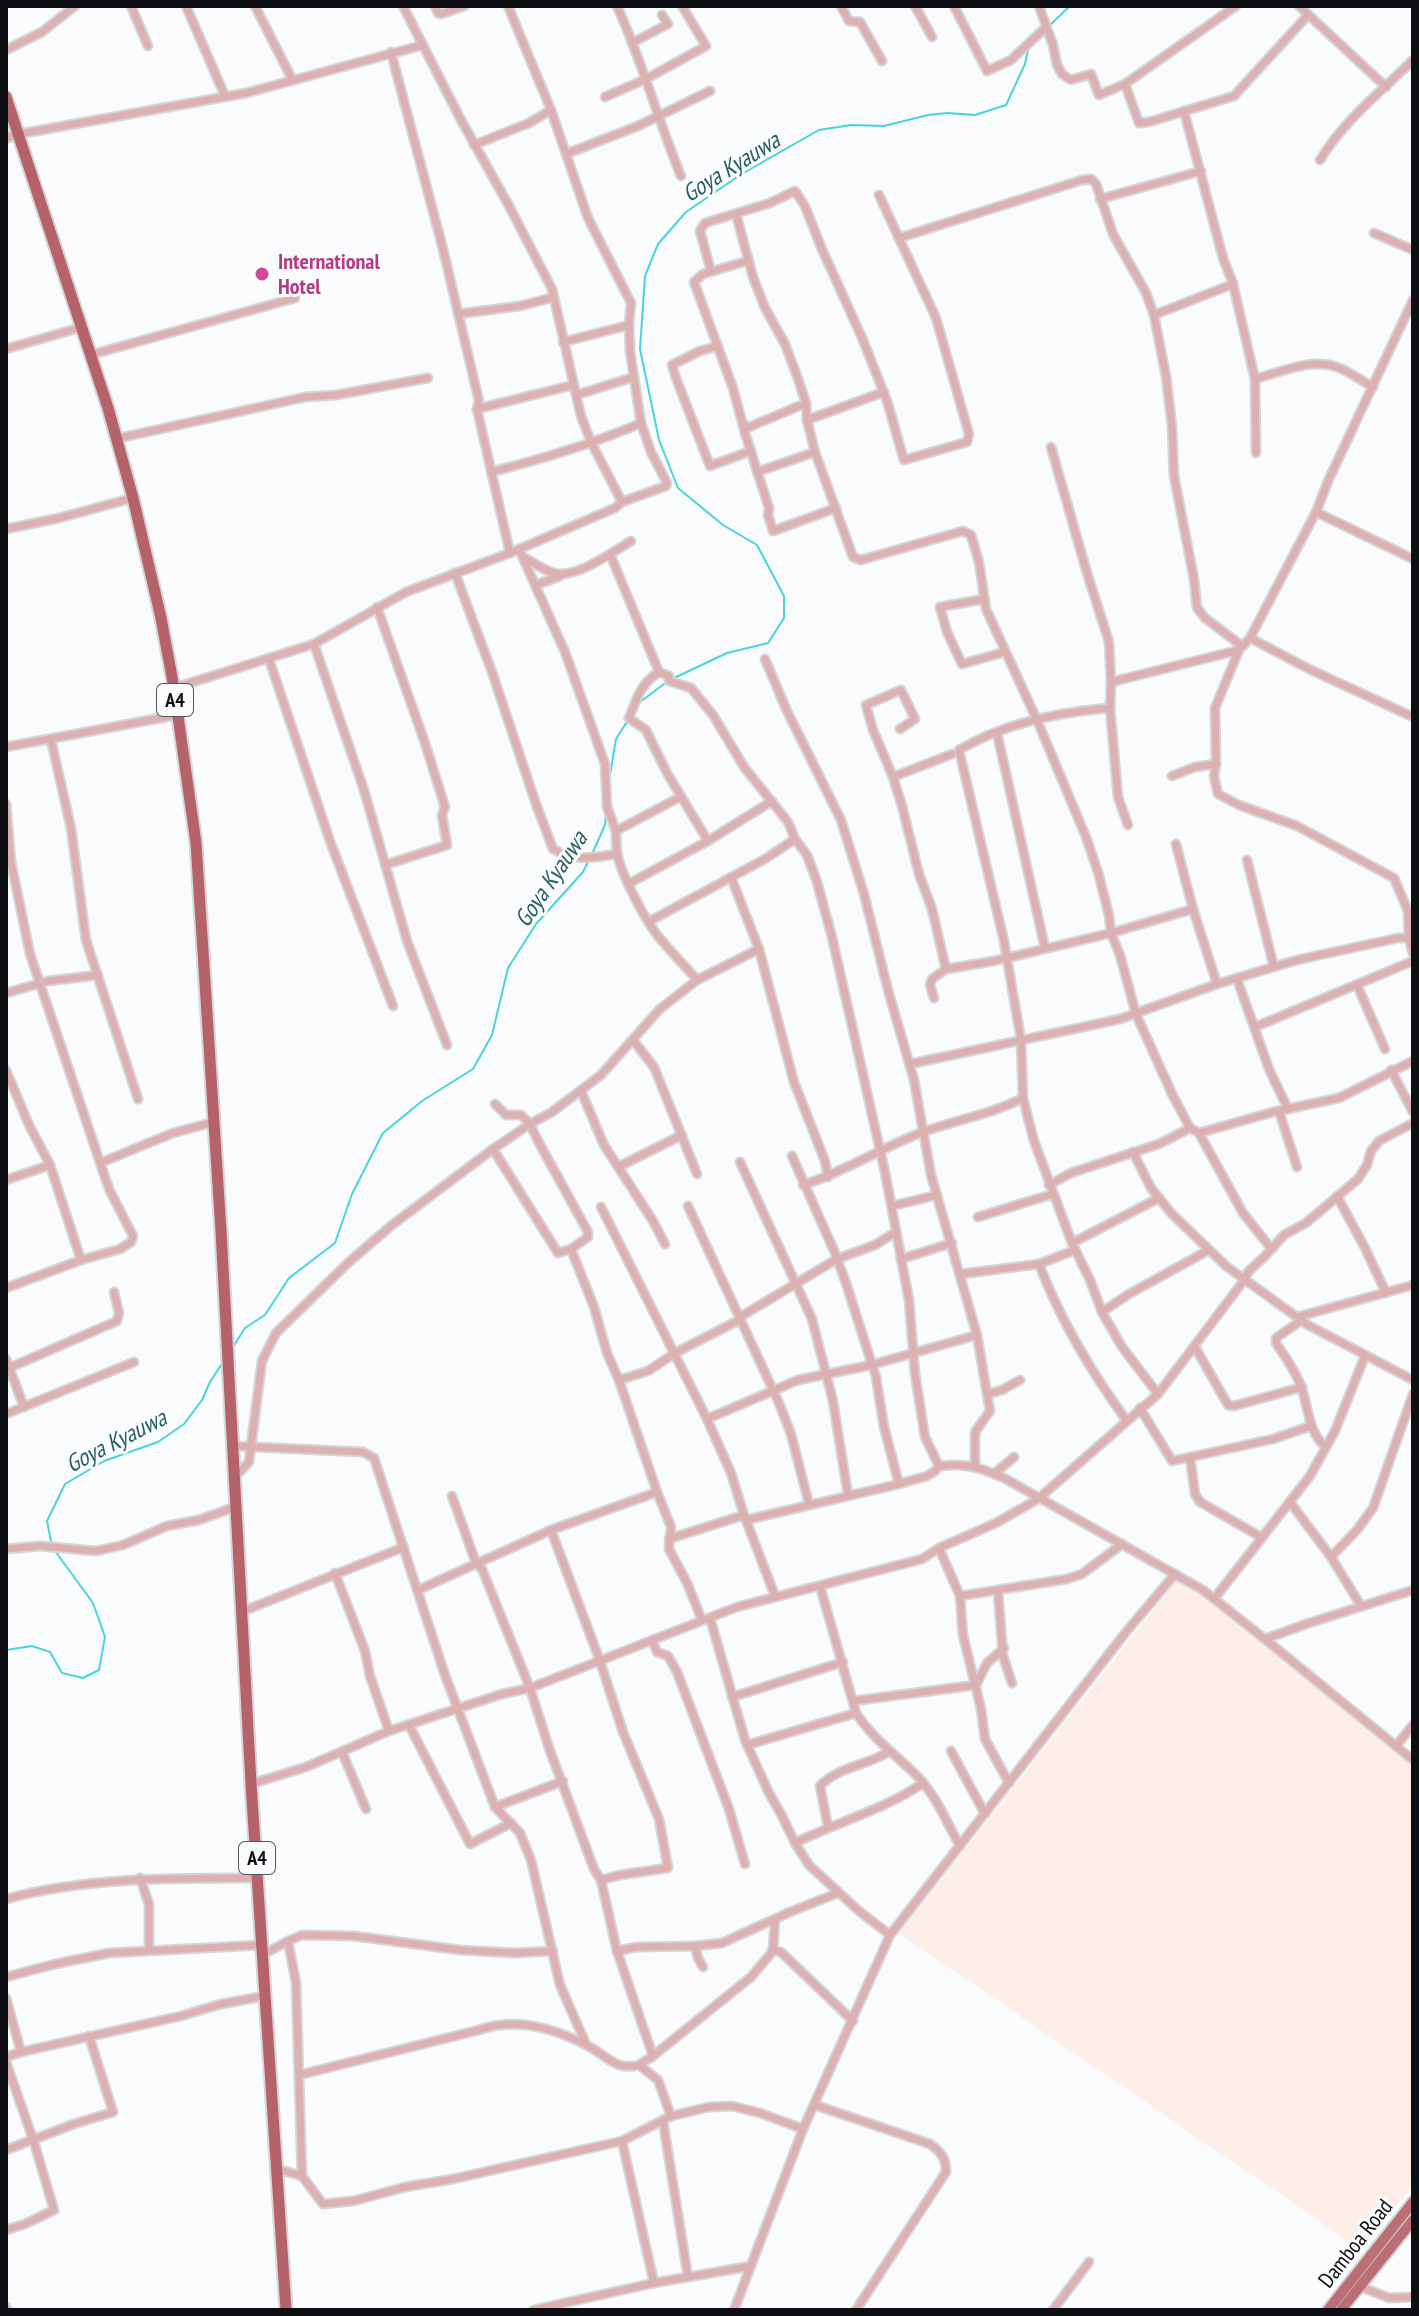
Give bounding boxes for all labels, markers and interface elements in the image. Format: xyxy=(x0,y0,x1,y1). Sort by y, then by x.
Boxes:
water label: Goya Kyauwa xyxy=(676,124,786,209)
place label: International Hotel xyxy=(278,247,380,300)
marker: International Hotel xyxy=(253,265,271,283)
road number: A4 xyxy=(157,684,193,716)
water label: Goya Kyauwa xyxy=(507,824,595,933)
water label: Goya Kyauwa xyxy=(60,1401,173,1479)
road number: A4 xyxy=(239,1842,275,1874)
street label: Damboa Road xyxy=(1312,2193,1398,2293)

